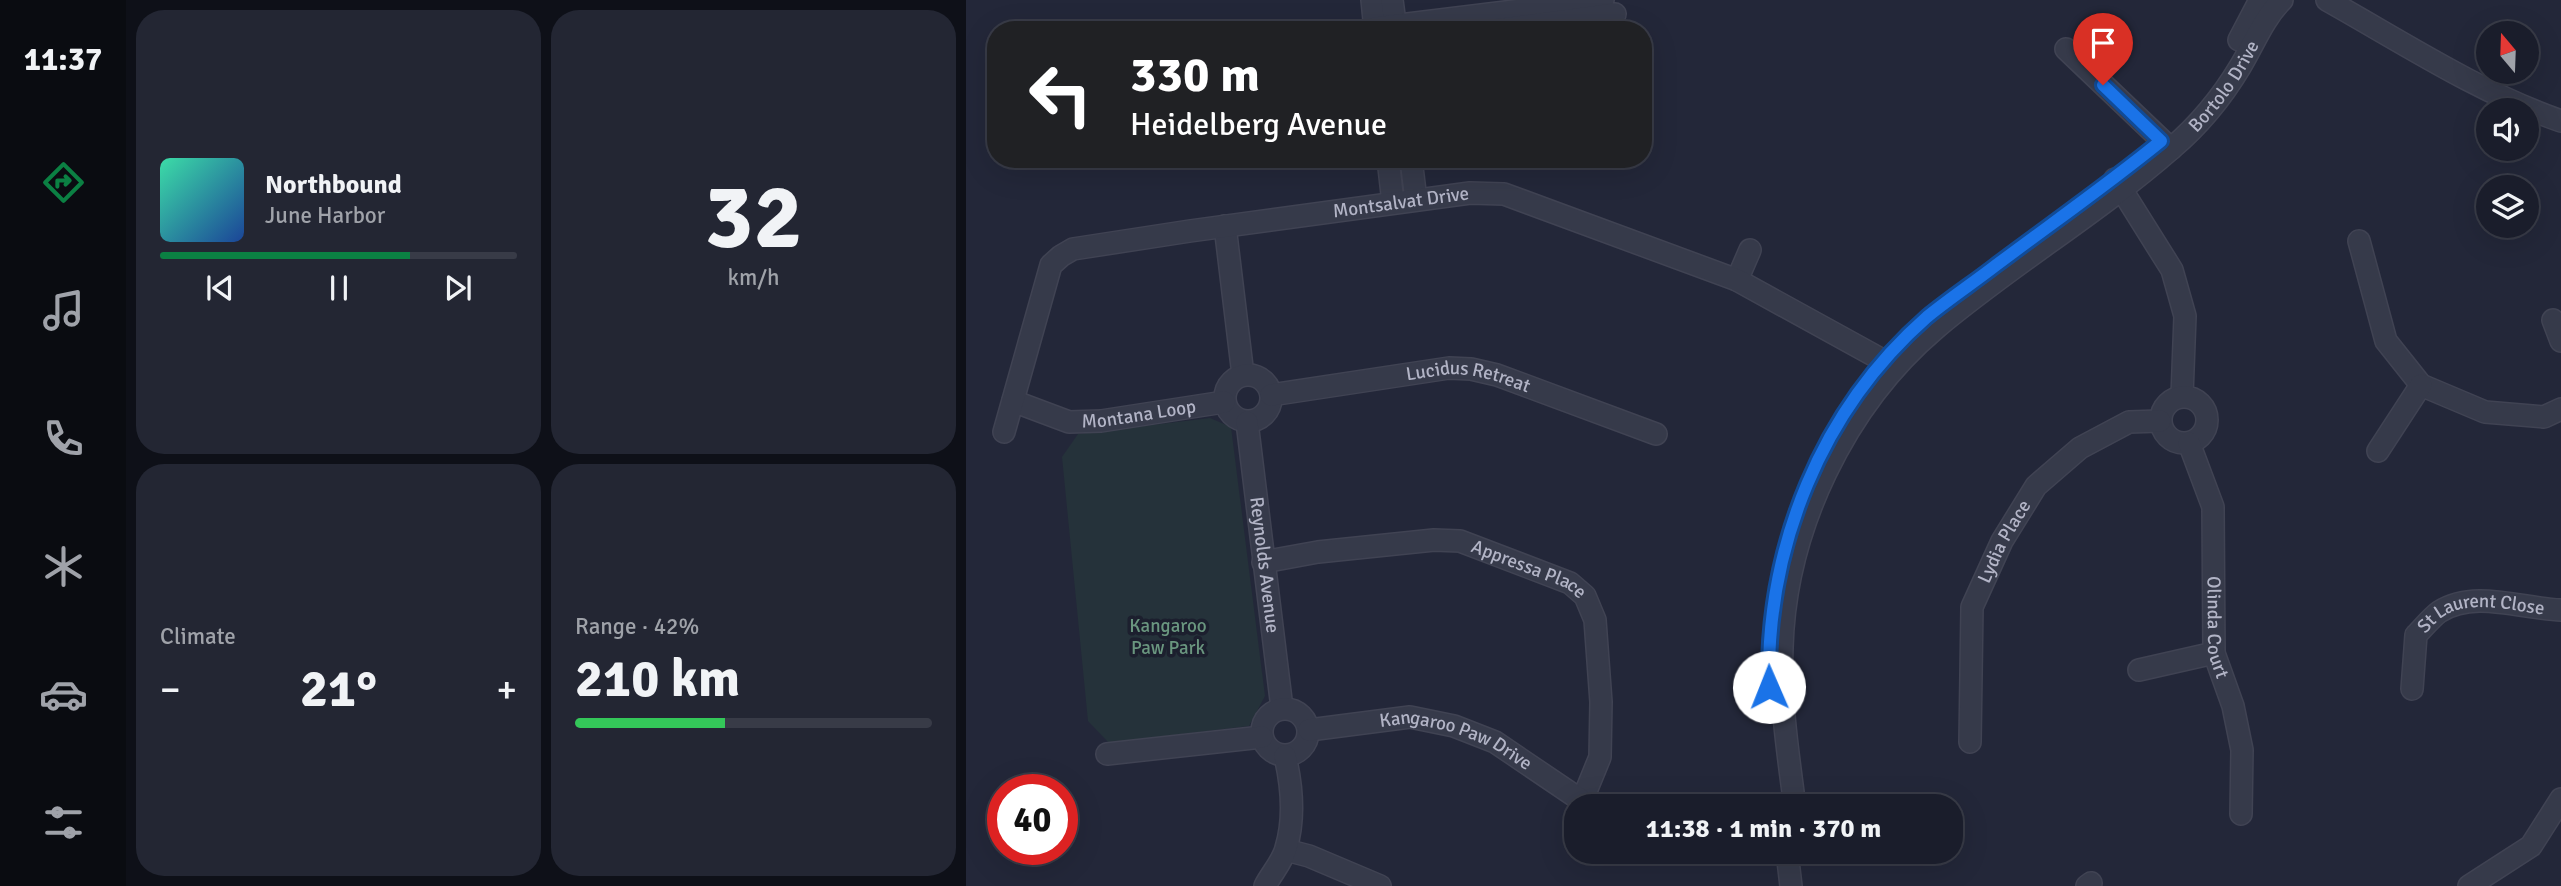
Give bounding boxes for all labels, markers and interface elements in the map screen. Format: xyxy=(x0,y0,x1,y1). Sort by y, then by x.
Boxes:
pin xyxy=(2073,13,2133,85)
north arrow xyxy=(2476,21,2539,84)
map controls xyxy=(2476,21,2539,238)
icon: arrive xyxy=(2084,24,2122,62)
street label: Bortolo Drive xyxy=(2183,36,2264,137)
text: 11:37 xyxy=(24,40,102,79)
text: 330 m xyxy=(1130,45,1260,105)
icon: left xyxy=(1015,49,1106,140)
button: sound xyxy=(2476,98,2539,161)
text: Heidelberg Avenue xyxy=(1130,105,1387,144)
icon: directions xyxy=(39,158,88,207)
text: 32 xyxy=(704,161,803,274)
text: Northbound xyxy=(265,169,402,201)
button: layers xyxy=(2476,175,2539,238)
street label: Montsalvat Drive xyxy=(1331,181,1470,223)
text: June Harbor xyxy=(265,201,385,230)
text: km/h xyxy=(727,263,780,292)
icon: previous xyxy=(201,269,239,307)
icon: pause xyxy=(320,269,358,307)
icon: next xyxy=(439,269,477,307)
icon: music xyxy=(39,286,88,335)
street label: Lucidus Retreat xyxy=(1404,356,1534,398)
street label: Montana Loop xyxy=(1081,395,1198,434)
icon: phone xyxy=(39,414,88,463)
street label: Reynolds Avenue xyxy=(1244,495,1285,634)
street label: Lydia Place xyxy=(1972,496,2036,587)
street label: Appressa Place xyxy=(1468,534,1592,604)
icon: climate xyxy=(39,542,88,591)
street label: Olinda Court xyxy=(2201,576,2234,682)
street label: St Laurent Close xyxy=(2412,589,2546,638)
text: Range · 42% xyxy=(575,612,699,641)
park label: Kangaroo Paw Park xyxy=(1129,614,1207,660)
text: Climate xyxy=(160,622,236,651)
text: 210 km xyxy=(575,647,740,711)
position arrow xyxy=(1732,650,1806,724)
text: 21° xyxy=(300,657,377,721)
text: − xyxy=(160,666,181,713)
text: + xyxy=(496,666,517,713)
icon: car xyxy=(39,670,88,719)
street label: Kangaroo Paw Drive xyxy=(1378,705,1537,776)
speed limit sign: 40 xyxy=(987,774,1078,865)
icon: filters xyxy=(39,798,88,847)
text: 11:38 · 1 min · 370 m xyxy=(1646,813,1881,845)

